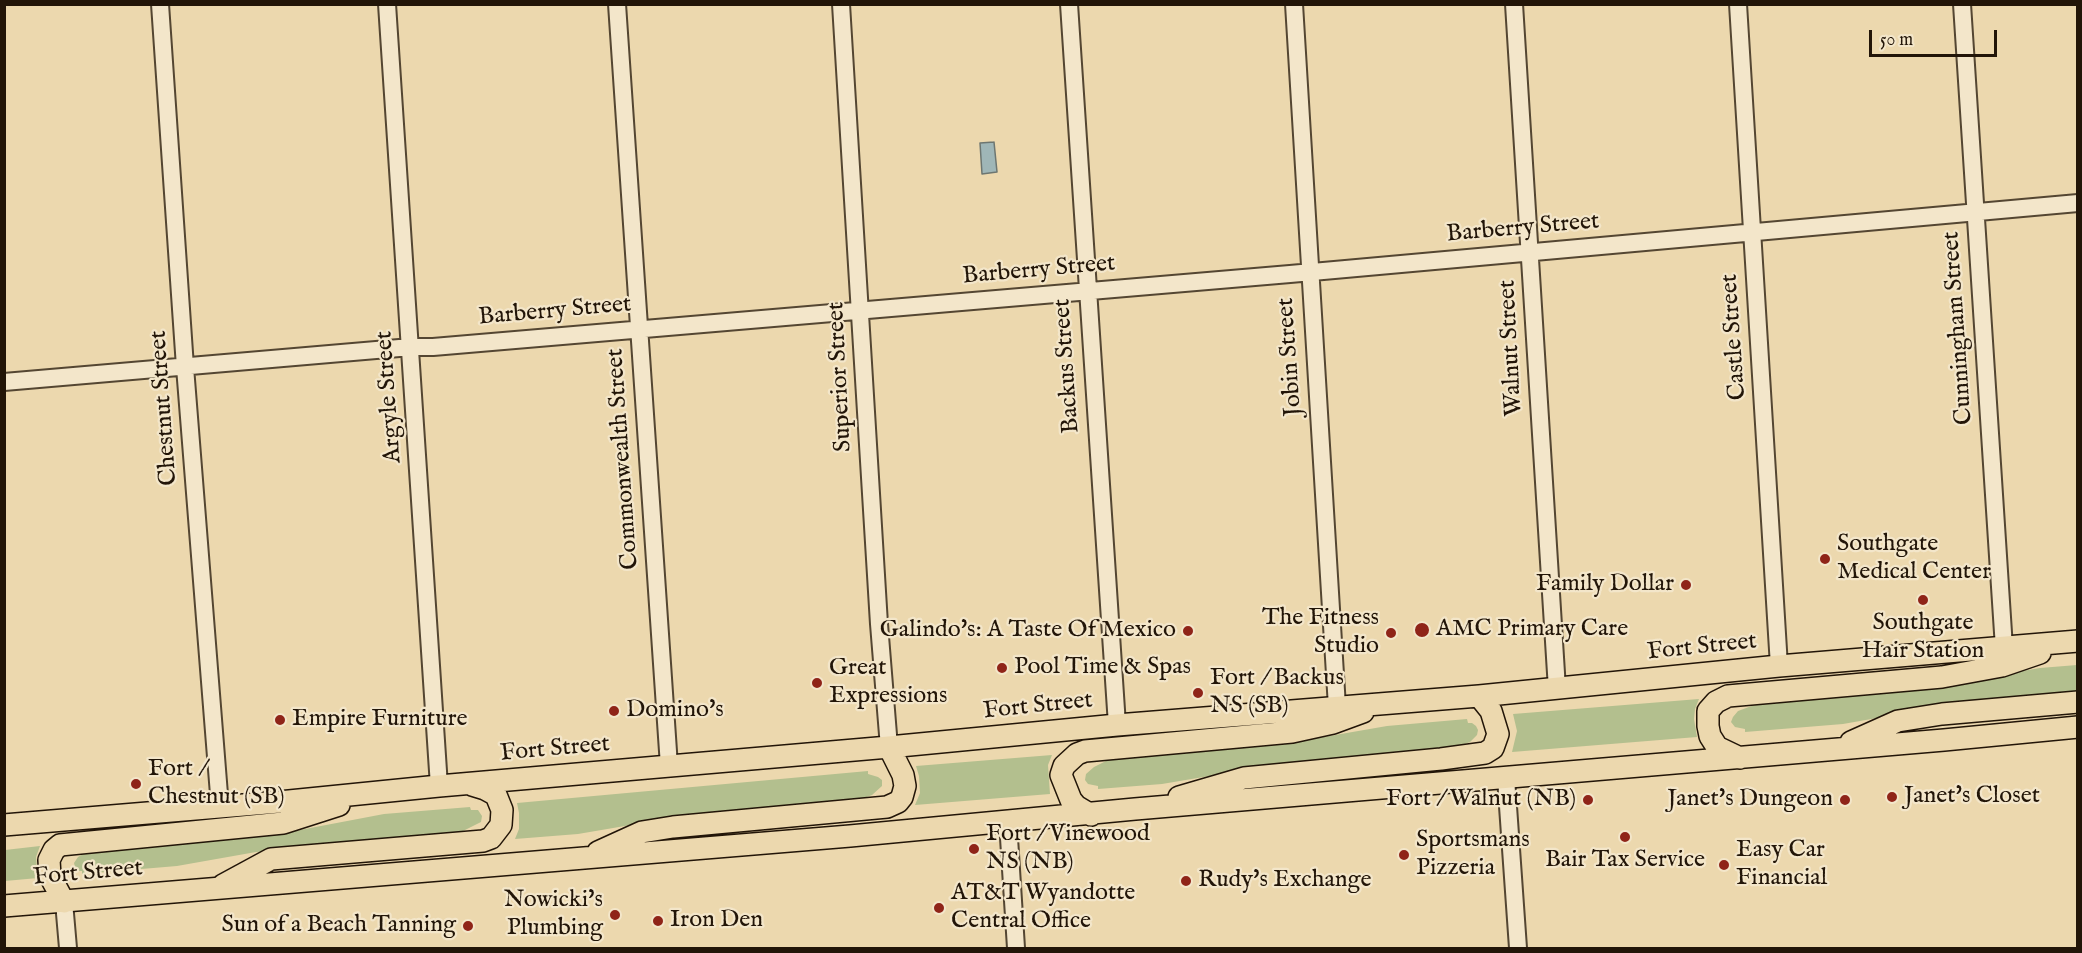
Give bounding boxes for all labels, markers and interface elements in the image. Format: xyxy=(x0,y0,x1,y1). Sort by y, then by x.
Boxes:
scale bar xyxy=(1872,18,2000,56)
text: 50 m xyxy=(1880,29,1913,52)
street label: Barberry Street xyxy=(1445,208,1601,250)
street label: Cunningham Street xyxy=(1938,230,1980,426)
street label: Barberry Street xyxy=(961,250,1117,292)
street label: Castle Street xyxy=(1716,273,1754,401)
street label: Walnut Street xyxy=(1494,279,1530,417)
street label: Barberry Street xyxy=(477,291,633,333)
street label: Jobin Street xyxy=(1272,297,1310,417)
street label: Backus Street xyxy=(1049,298,1087,434)
street label: Superior Street xyxy=(823,301,859,453)
street label: Chestnut Street xyxy=(145,329,185,487)
street label: Argyle Street xyxy=(371,330,409,464)
street label: Commonwealth Street xyxy=(602,347,646,571)
place label: Southgate Medical Center xyxy=(1837,531,1991,587)
marker: Southgate Medical Center xyxy=(1818,552,1832,566)
place label: Family Dollar xyxy=(1536,571,1674,599)
marker: Family Dollar xyxy=(1679,578,1693,592)
marker: Southgate Hair Station xyxy=(1916,593,1930,607)
place label: The Fitness Studio xyxy=(1262,605,1379,661)
place label: Southgate Hair Station xyxy=(1862,610,1984,666)
place label: AMC Primary Care xyxy=(1436,616,1628,644)
place label: Galindo's: A Taste Of Mexico xyxy=(880,617,1176,645)
marker: AMC Primary Care xyxy=(1413,621,1431,639)
marker: Galindo's: A Taste Of Mexico xyxy=(1181,624,1195,638)
marker: The Fitness Studio xyxy=(1384,626,1398,640)
street label: Fort Street xyxy=(1646,628,1758,668)
place label: Pool Time & Spas xyxy=(1014,654,1191,682)
place label: Great Expressions xyxy=(829,655,947,711)
marker: Pool Time & Spas xyxy=(995,661,1009,675)
place label: Fort / Backus NS (SB) xyxy=(1210,665,1344,721)
marker: Great Expressions xyxy=(810,676,824,690)
marker: Fort / Backus NS (SB) xyxy=(1191,686,1205,700)
street label: Fort Street xyxy=(982,687,1094,727)
place label: Domino's xyxy=(626,697,724,725)
marker: Domino's xyxy=(607,704,621,718)
place label: Empire Furniture xyxy=(292,706,468,734)
marker: Empire Furniture xyxy=(273,713,287,727)
street label: Fort Street xyxy=(499,731,611,769)
place label: Fort / Chestnut (SB) xyxy=(148,756,285,812)
marker: Fort / Chestnut (SB) xyxy=(129,777,143,791)
place label: Janet's Closet xyxy=(1904,783,2040,811)
place label: Fort / Walnut (NB) xyxy=(1386,786,1576,814)
place label: Janet's Dungeon xyxy=(1667,786,1833,814)
marker: Janet's Closet xyxy=(1885,790,1899,804)
marker: Fort / Walnut (NB) xyxy=(1581,793,1595,807)
marker: Janet's Dungeon xyxy=(1838,793,1852,807)
place label: Fort / Vinewood NS (NB) xyxy=(986,821,1150,877)
place label: Sportsmans Pizzeria xyxy=(1416,827,1530,883)
marker: Bair Tax Service xyxy=(1618,830,1632,844)
place label: Easy Car Financial xyxy=(1736,837,1827,893)
marker: Fort / Vinewood NS (NB) xyxy=(967,842,981,856)
place label: Bair Tax Service xyxy=(1545,847,1705,875)
marker: Sportsmans Pizzeria xyxy=(1397,848,1411,862)
street label: Fort Street xyxy=(32,855,144,893)
marker: Easy Car Financial xyxy=(1717,858,1731,872)
place label: Rudy's Exchange xyxy=(1198,867,1372,895)
marker: Rudy's Exchange xyxy=(1179,874,1193,888)
place label: AT&T Wyandotte Central Office xyxy=(951,880,1135,936)
place label: Nowicki's Plumbing xyxy=(504,887,603,943)
marker: AT&T Wyandotte Central Office xyxy=(932,901,946,915)
place label: Iron Den xyxy=(670,907,763,935)
marker: Nowicki's Plumbing xyxy=(608,908,622,922)
place label: Sun of a Beach Tanning xyxy=(221,912,456,940)
marker: Iron Den xyxy=(651,914,665,928)
marker: Sun of a Beach Tanning xyxy=(461,919,475,933)

